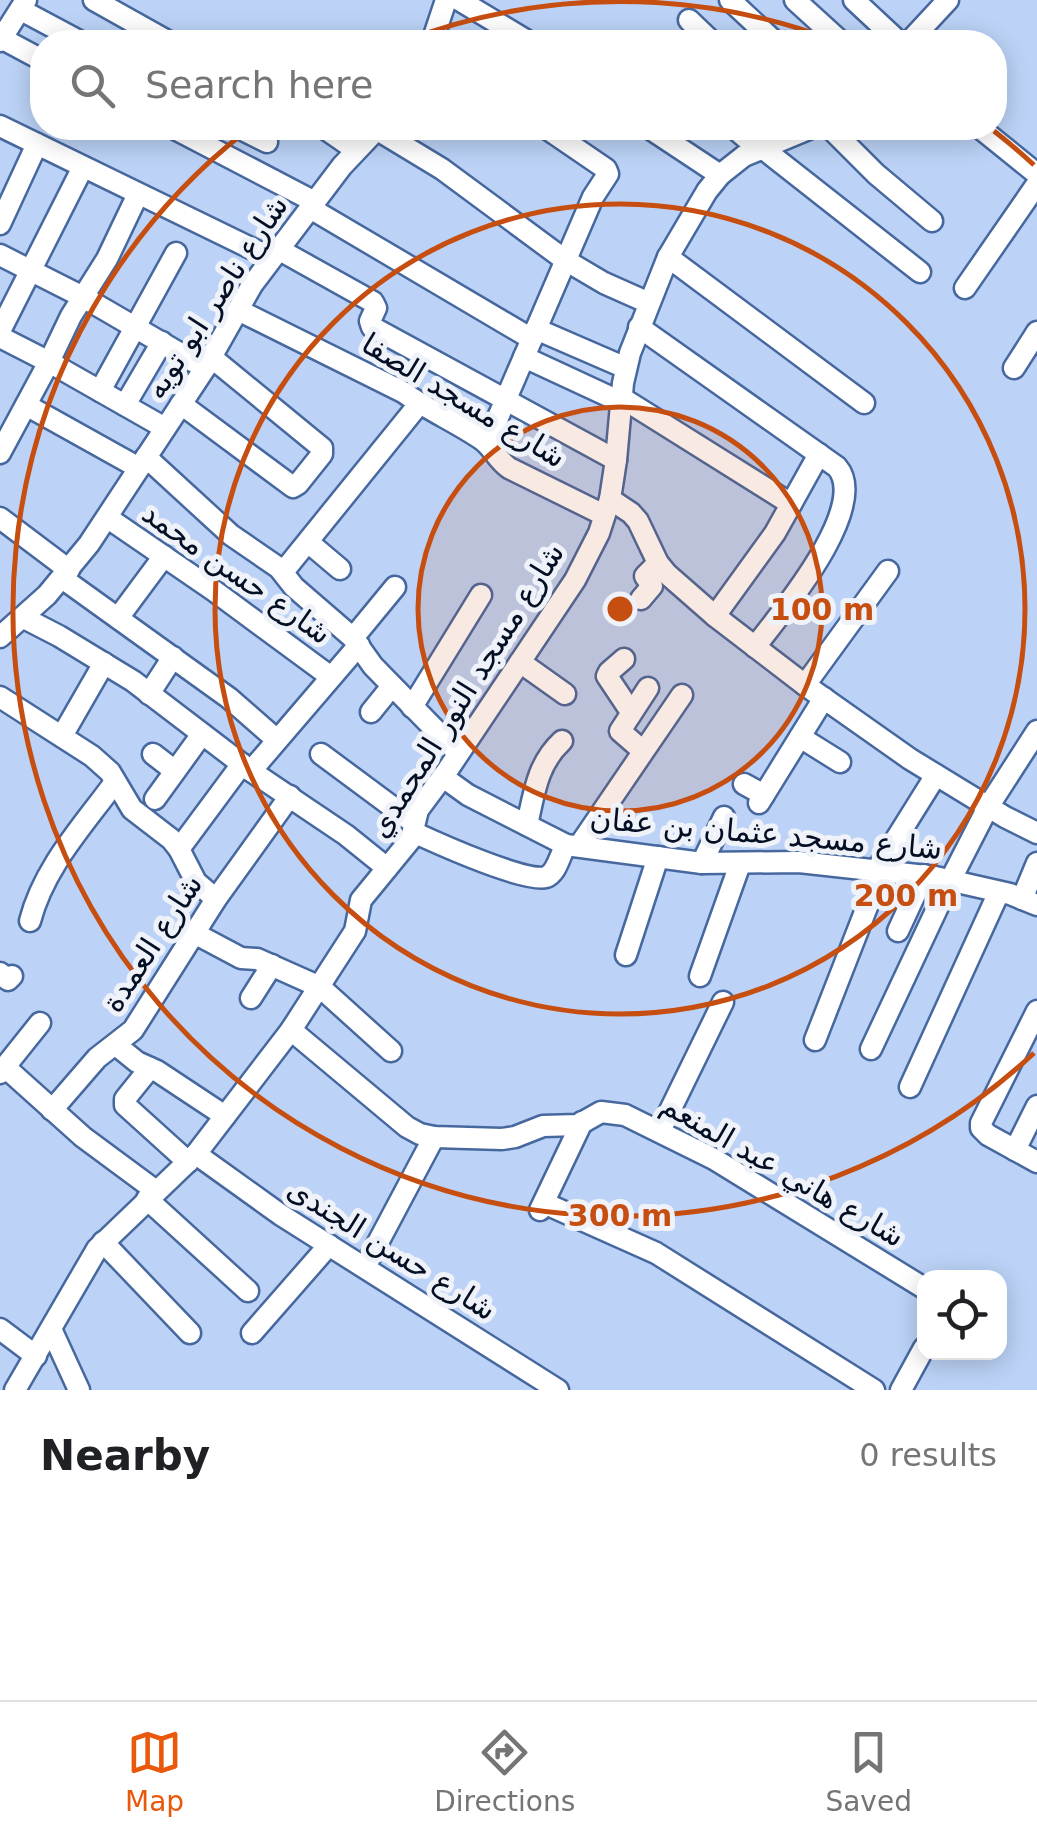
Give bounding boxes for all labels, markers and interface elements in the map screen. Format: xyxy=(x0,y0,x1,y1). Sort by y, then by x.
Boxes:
search box xyxy=(30,30,1007,140)
icon: search xyxy=(65,58,120,113)
text: Search here xyxy=(145,63,373,107)
street label: شارع ناصر ابو تويه xyxy=(137,189,295,405)
street label: شارع مسجد الصفا xyxy=(356,325,572,475)
street label: شارع حسن محمد xyxy=(136,495,338,651)
street label: شارع مسجد النور المحمدي xyxy=(361,536,571,844)
centre of rings xyxy=(602,591,638,627)
text: 100 m xyxy=(770,592,874,627)
street label: شارع مسجد عثمان بن عفان xyxy=(588,800,944,866)
street label: شارع العمدة xyxy=(95,868,209,1018)
text: 200 m xyxy=(854,878,958,913)
street label: شارع هاني عبد المنعم xyxy=(655,1086,911,1255)
street label: شارع حسن الجندى xyxy=(281,1171,503,1327)
text: 300 m xyxy=(568,1198,672,1233)
map controls xyxy=(917,1270,1007,1360)
button: locate xyxy=(917,1270,1007,1360)
text: Nearby xyxy=(40,1431,210,1480)
text: 0 results xyxy=(859,1436,997,1474)
tab: Map xyxy=(125,1725,184,1818)
tab: Directions xyxy=(434,1725,575,1818)
tab: Saved xyxy=(825,1725,912,1818)

